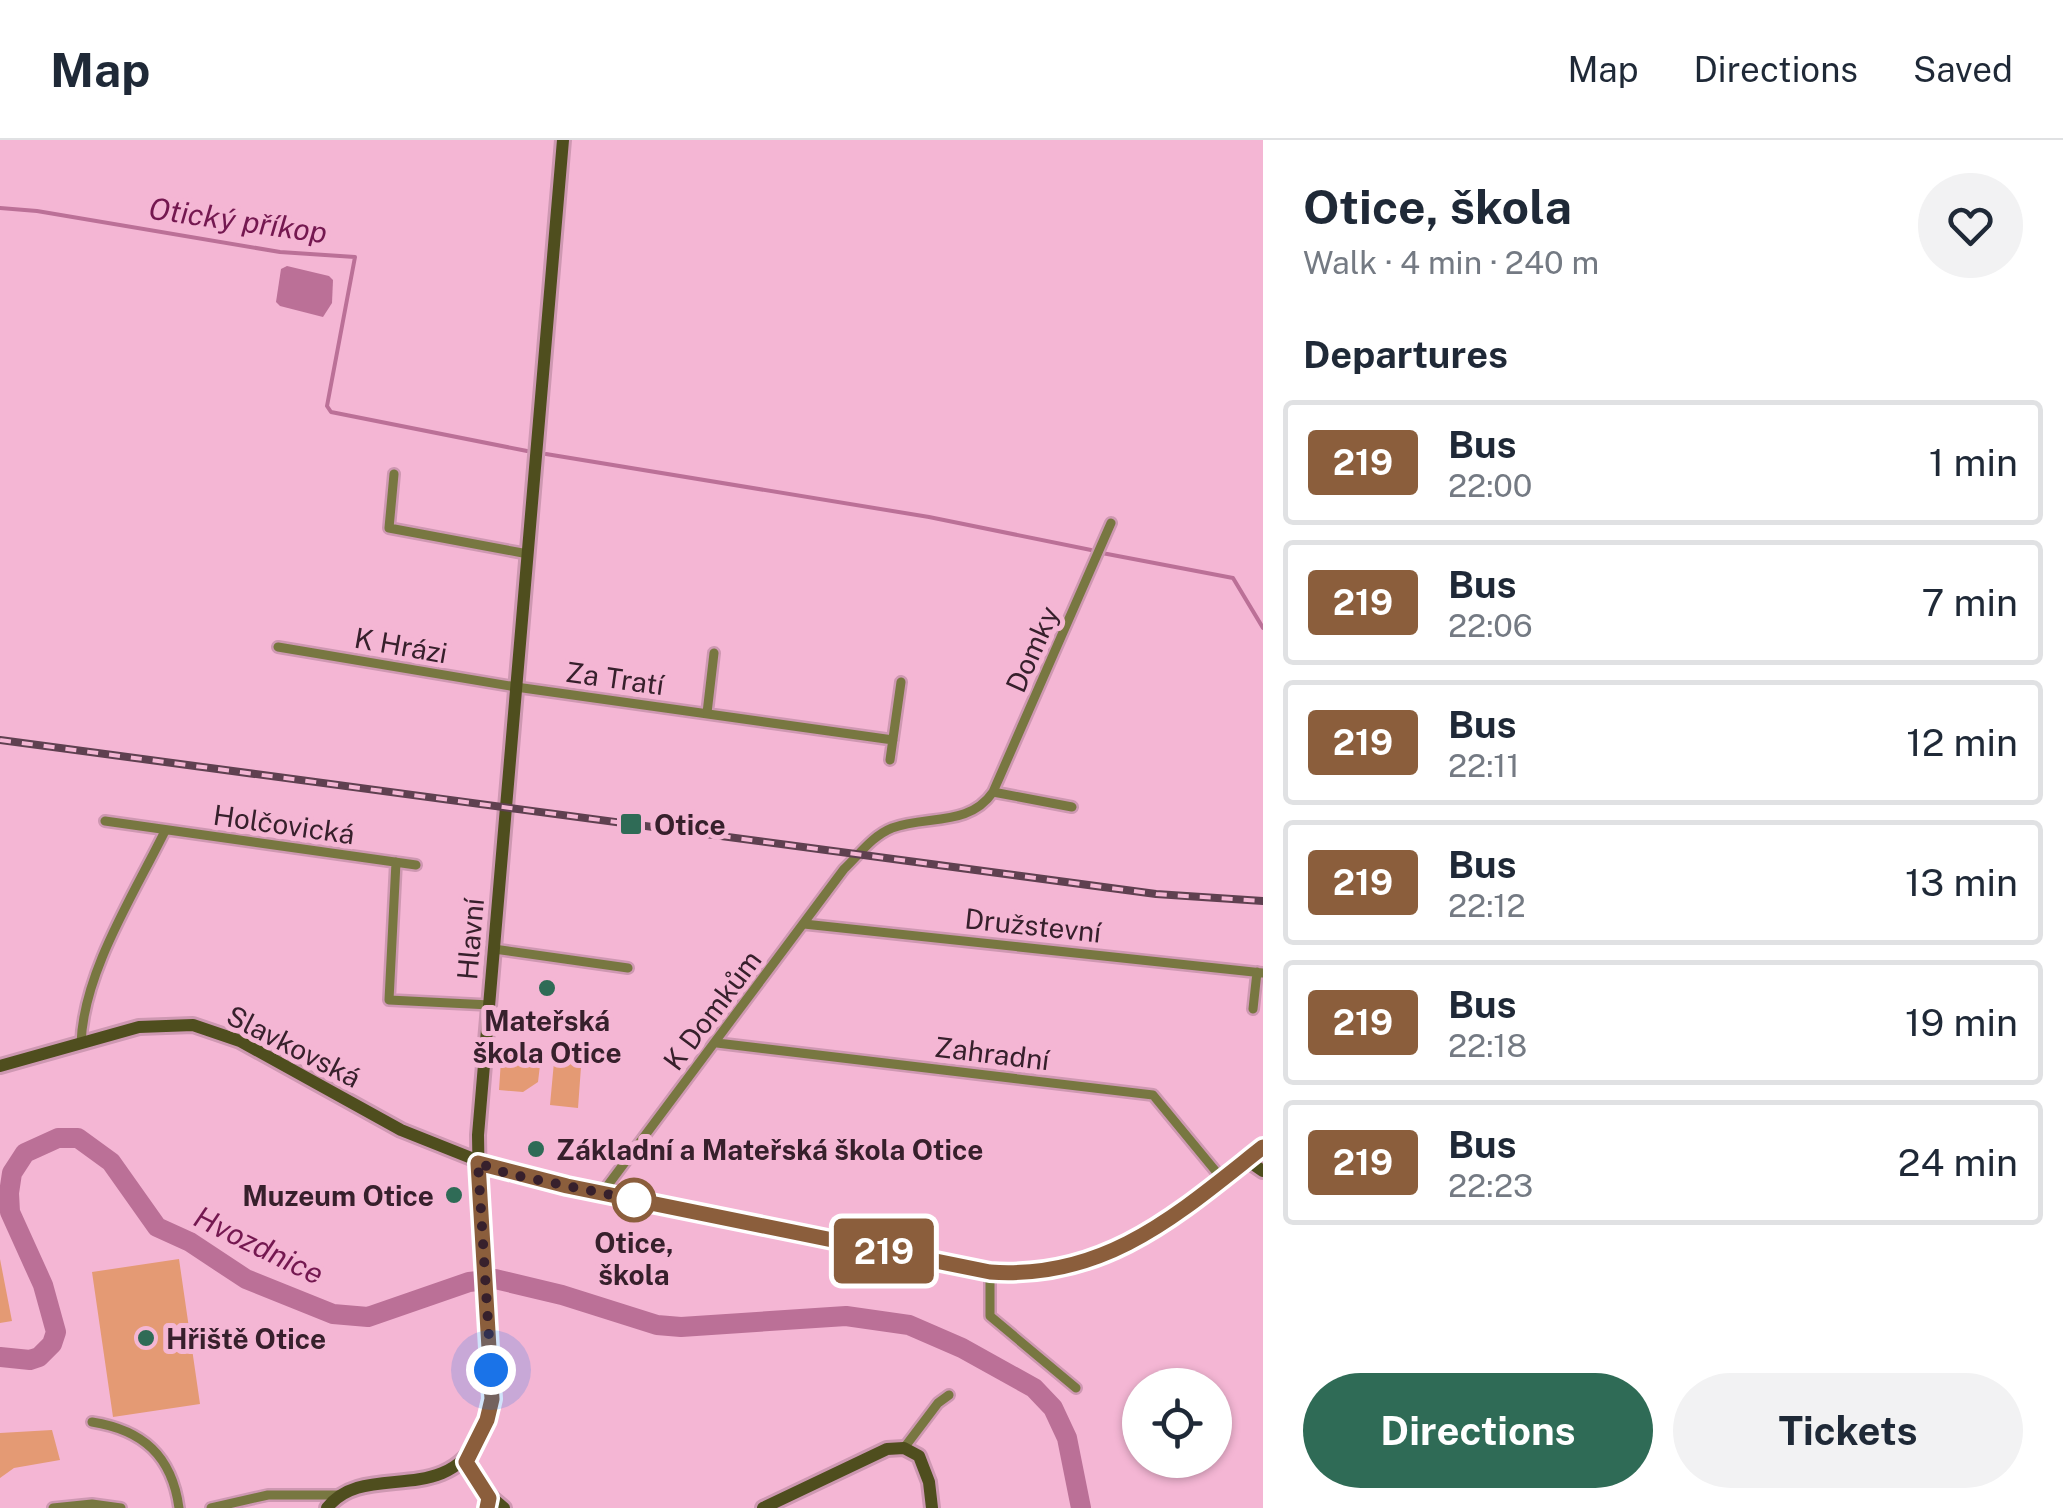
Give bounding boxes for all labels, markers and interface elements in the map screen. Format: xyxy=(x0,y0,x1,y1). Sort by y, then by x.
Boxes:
text: Map xyxy=(50,41,150,98)
text: Map xyxy=(1567,49,1638,90)
text: Directions xyxy=(1693,49,1858,90)
text: Saved xyxy=(1913,49,2013,90)
button: heart xyxy=(1918,173,2023,278)
text: Otice, škola xyxy=(1303,178,1572,235)
water label: Otický příkop xyxy=(147,190,329,250)
text: Walk · 4 min · 240 m xyxy=(1303,244,1599,281)
text: Departures xyxy=(1303,332,1508,377)
text: Bus xyxy=(1448,422,1517,467)
text: 1 min xyxy=(1929,440,2018,485)
text: 219 xyxy=(1333,442,1393,483)
text: 22:00 xyxy=(1448,467,1532,504)
text: Bus xyxy=(1448,562,1517,607)
text: 7 min xyxy=(1921,580,2018,625)
text: 219 xyxy=(1333,582,1393,623)
street label: Domky xyxy=(999,601,1065,697)
text: 22:06 xyxy=(1448,607,1533,644)
street label: K Hrázi xyxy=(352,621,450,669)
street label: Za Tratí xyxy=(564,655,667,701)
text: Bus xyxy=(1448,702,1517,747)
text: 12 min xyxy=(1906,720,2018,765)
text: 219 xyxy=(1333,722,1393,763)
text: 22:11 xyxy=(1448,747,1519,784)
street label: Holčovická xyxy=(211,798,357,850)
place label: Otice xyxy=(654,808,726,841)
marker: Otice xyxy=(618,811,644,837)
text: Bus xyxy=(1448,842,1517,887)
text: 13 min xyxy=(1905,860,2018,905)
text: 219 xyxy=(1333,862,1393,903)
text: 22:12 xyxy=(1448,887,1525,924)
street label: Hlavní xyxy=(450,896,490,981)
street label: Družstevní xyxy=(963,901,1104,949)
street label: K Domkům xyxy=(656,944,768,1076)
marker: Mateřská škola Otice xyxy=(536,977,558,999)
text: Bus xyxy=(1448,982,1517,1027)
street label: Slavkovská xyxy=(222,998,366,1094)
text: 19 min xyxy=(1905,1000,2018,1045)
text: 219 xyxy=(1333,1002,1393,1043)
place label: Mateřská škola Otice xyxy=(472,1004,622,1069)
text: 22:18 xyxy=(1448,1027,1527,1064)
street label: Zahradní xyxy=(933,1030,1052,1077)
text: Bus xyxy=(1448,1122,1517,1167)
place label: Základní a Mateřská škola Otice xyxy=(556,1133,983,1166)
marker: Základní a Mateřská škola Otice xyxy=(525,1138,547,1160)
text: 24 min xyxy=(1898,1140,2018,1185)
text: 219 xyxy=(1333,1142,1393,1183)
text: 22:23 xyxy=(1448,1167,1533,1204)
place label: Muzeum Otice xyxy=(242,1179,434,1212)
marker: Otice, škola xyxy=(613,1179,655,1221)
marker: Muzeum Otice xyxy=(443,1184,465,1206)
water label: Hvozdnice xyxy=(188,1198,330,1292)
line badge: 219 xyxy=(826,1218,942,1284)
place label: Otice, škola xyxy=(594,1226,674,1291)
text: 219 xyxy=(854,1231,914,1272)
place label: Hřiště Otice xyxy=(166,1322,326,1355)
marker: Hřiště Otice xyxy=(135,1327,157,1349)
your location xyxy=(466,1345,516,1395)
map controls xyxy=(1122,1368,1232,1478)
button: locate xyxy=(1122,1368,1232,1478)
button: Directions xyxy=(1303,1373,1653,1488)
button: Tickets xyxy=(1673,1373,2023,1488)

